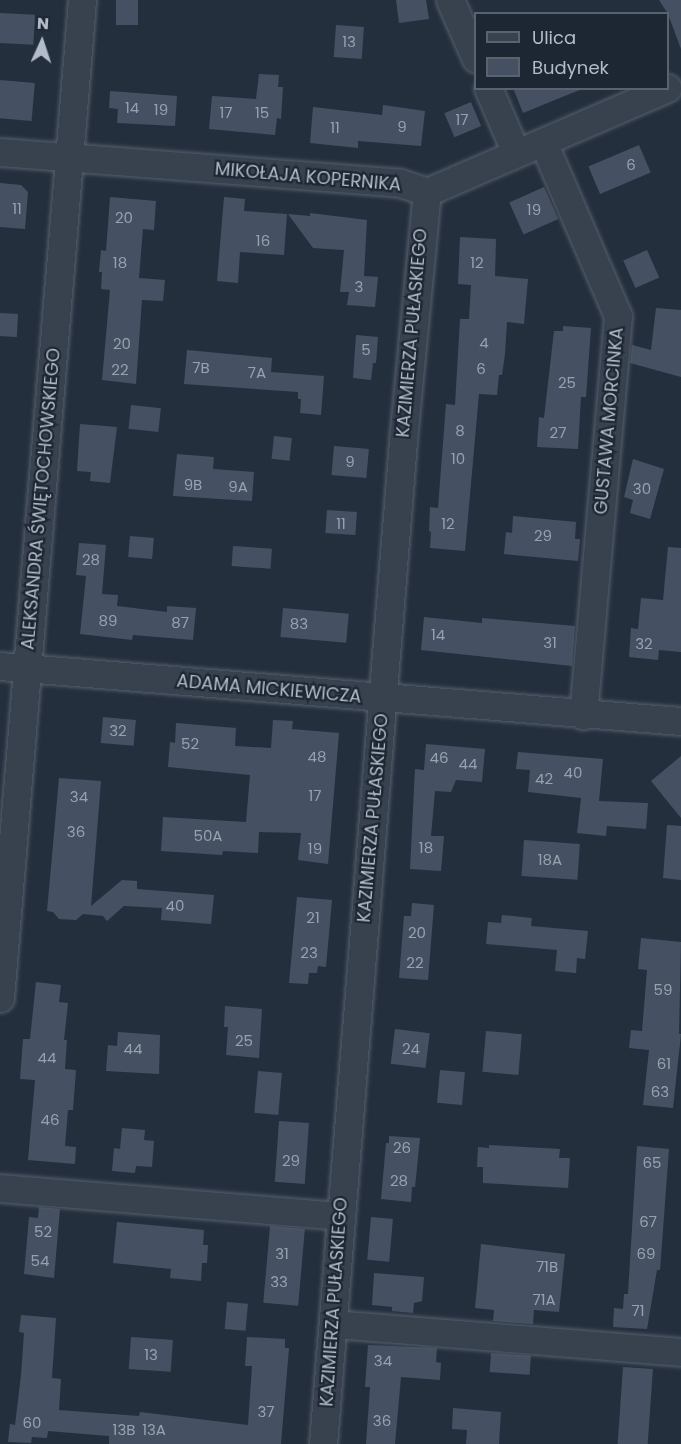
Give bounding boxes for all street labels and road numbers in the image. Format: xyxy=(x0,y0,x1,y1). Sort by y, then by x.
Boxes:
street label: MIKOŁAJA KOPERNIKA xyxy=(214,158,402,196)
street label: KAZIMIERZA PUŁASKIEGO xyxy=(392,228,432,438)
street label: GUSTAWA MORCINKA xyxy=(590,327,628,515)
street label: ALEKSANDRA ŚWIĘTOCHOWSKIEGO xyxy=(17,347,65,651)
street label: ADAMA MICKIEWICZA xyxy=(176,670,362,708)
street label: KAZIMIERZA PUŁASKIEGO xyxy=(353,713,393,923)
street label: KAZIMIERZA PUŁASKIEGO xyxy=(316,1197,352,1407)

